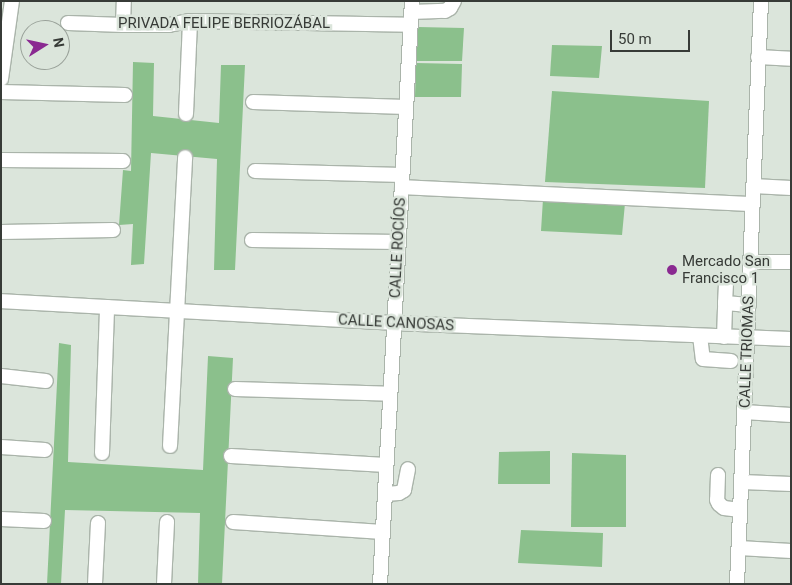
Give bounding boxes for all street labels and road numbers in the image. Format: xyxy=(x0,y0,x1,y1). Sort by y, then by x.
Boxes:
street label: PRIVADA FELIPE BERRIOZÁBAL xyxy=(118,15,330,33)
street label: CALLE ROCÍOS xyxy=(386,197,410,299)
street label: CALLE TRIOMAS xyxy=(736,295,758,409)
street label: CALLE CANOSAS xyxy=(338,311,454,335)

